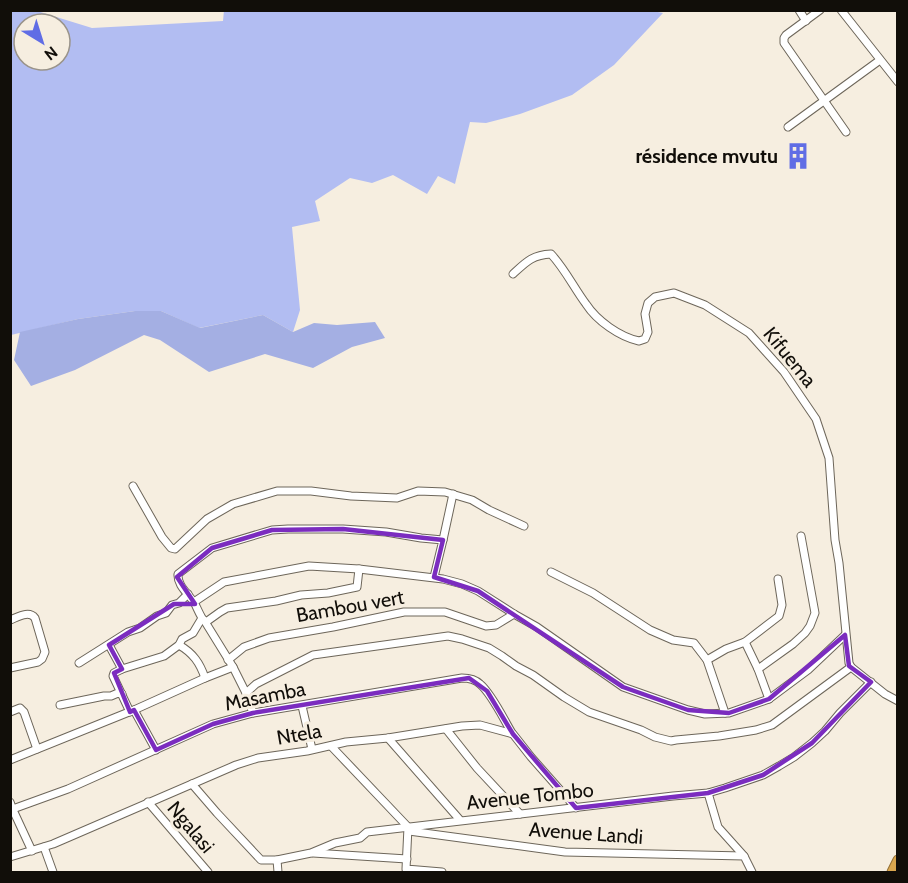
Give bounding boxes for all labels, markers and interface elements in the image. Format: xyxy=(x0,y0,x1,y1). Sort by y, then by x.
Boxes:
north arrow xyxy=(12,12,72,72)
text: N xyxy=(41,42,61,64)
building icon: résidence mvutu xyxy=(783,141,813,171)
place label: résidence mvutu xyxy=(635,144,778,168)
street label: Kifuema xyxy=(758,322,822,392)
street label: Bambou vert xyxy=(294,585,406,627)
street label: Masamba xyxy=(223,676,308,716)
street label: Ntela xyxy=(275,718,324,750)
street label: Avenue Tombo xyxy=(465,777,595,815)
street label: Ngalasi xyxy=(162,796,220,858)
street label: Avenue Landi xyxy=(528,817,644,849)

